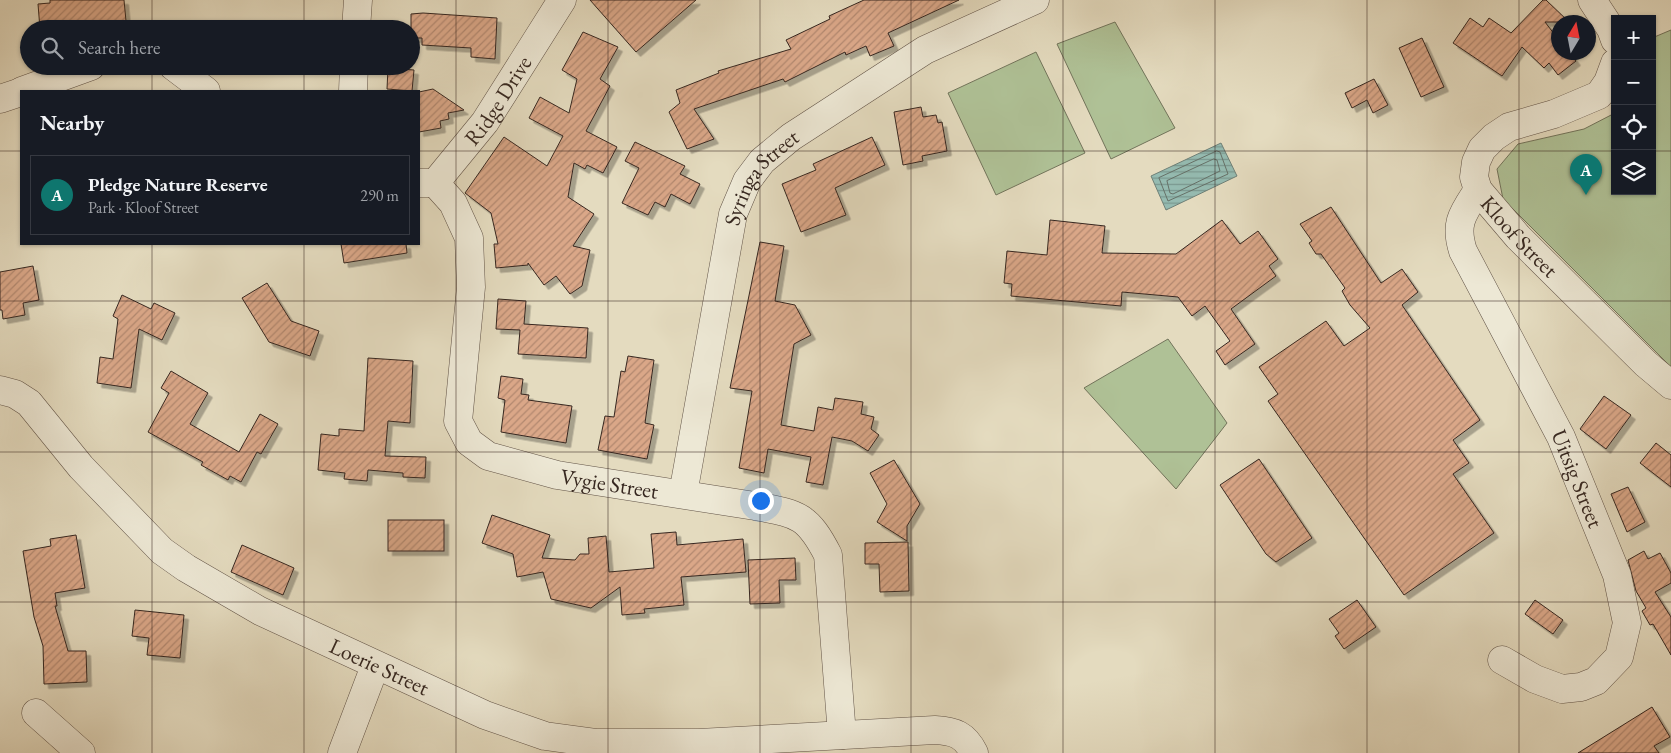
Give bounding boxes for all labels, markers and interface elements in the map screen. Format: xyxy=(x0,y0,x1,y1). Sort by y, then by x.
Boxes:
north arrow xyxy=(1551,15,1596,60)
map controls xyxy=(1611,15,1656,195)
button: + xyxy=(1611,15,1656,60)
search box xyxy=(20,20,420,75)
icon: search xyxy=(38,34,66,62)
text: Search here xyxy=(78,35,160,60)
street label: Ridge Drive xyxy=(458,50,538,151)
button: − xyxy=(1611,60,1656,105)
button: locate xyxy=(1611,105,1656,150)
text: Nearby xyxy=(40,109,104,136)
street label: Syringa Street xyxy=(717,122,804,228)
button: layers xyxy=(1611,150,1656,195)
pin: A xyxy=(1570,154,1602,195)
text: Pledge Nature Reserve xyxy=(88,172,268,197)
text: A xyxy=(51,185,63,206)
text: 290 m xyxy=(360,185,399,206)
street label: Kloof Street xyxy=(1474,190,1564,284)
text: Park · Kloof Street xyxy=(88,197,199,218)
street label: Uitsig Street xyxy=(1544,425,1610,532)
street label: Vygie Street xyxy=(558,462,660,506)
your location xyxy=(748,488,774,514)
street label: Loerie Street xyxy=(325,631,434,702)

